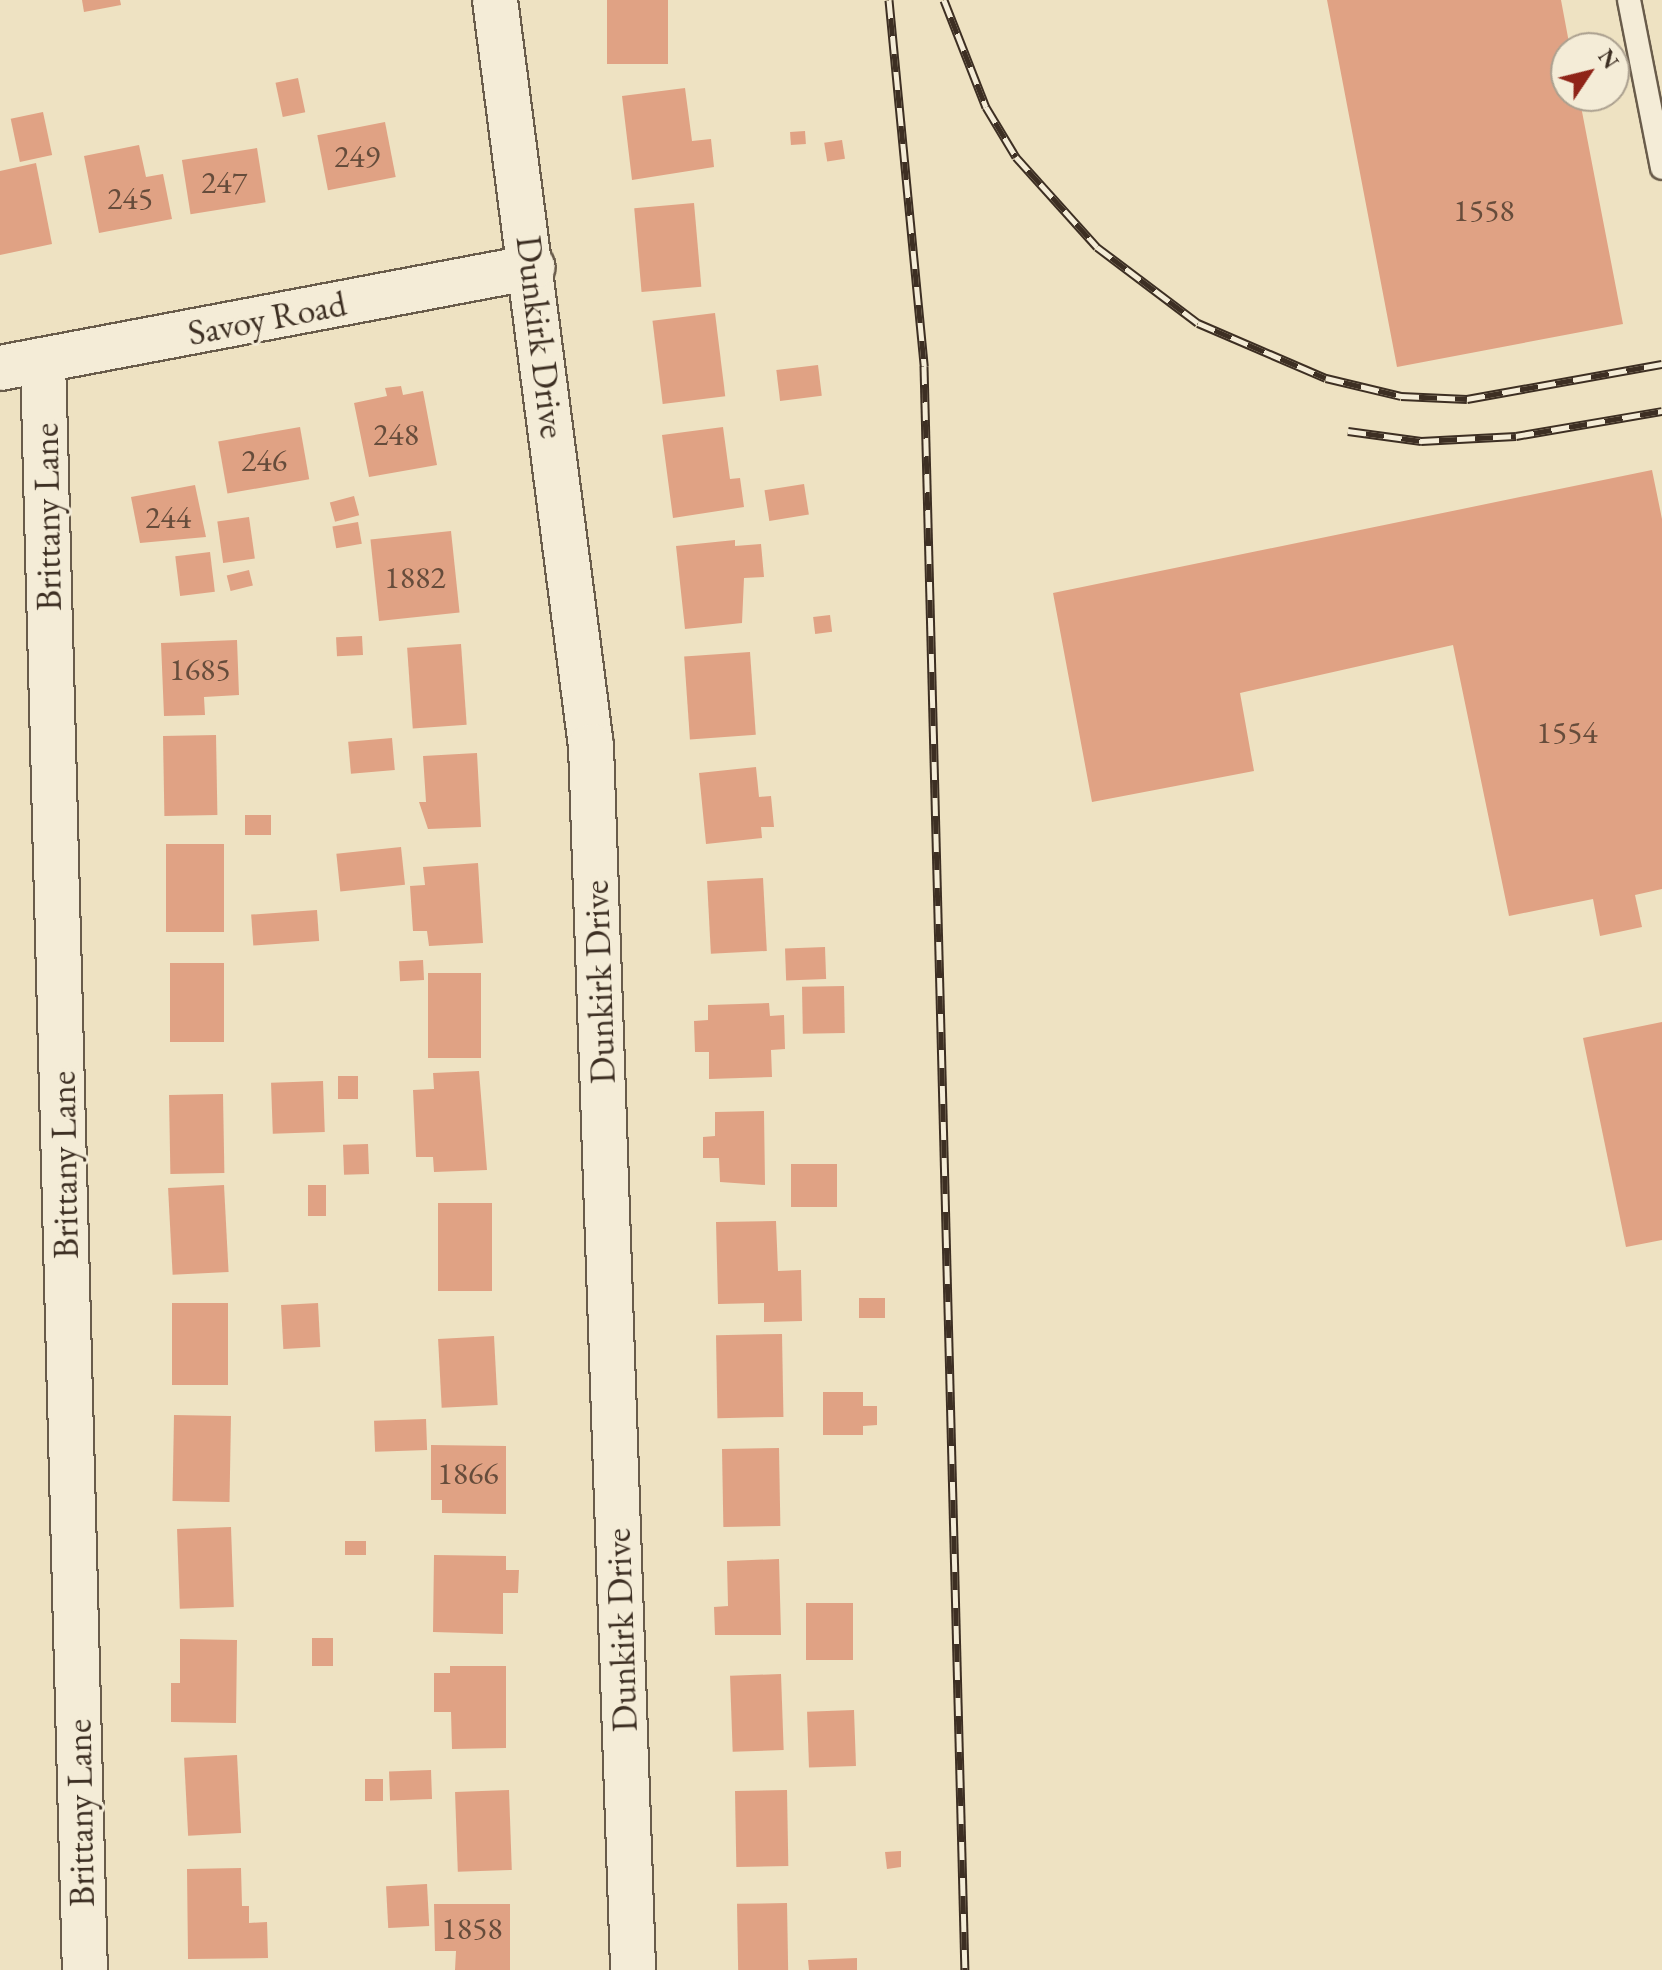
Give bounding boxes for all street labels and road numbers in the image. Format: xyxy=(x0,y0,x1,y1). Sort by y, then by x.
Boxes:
street label: Dunkirk Drive xyxy=(507,233,575,441)
street label: Savoy Road xyxy=(184,281,350,355)
street label: Brittany Lane xyxy=(24,423,70,611)
street label: Dunkirk Drive xyxy=(574,879,624,1085)
street label: Brittany Lane xyxy=(41,1071,87,1259)
street label: Dunkirk Drive xyxy=(596,1527,646,1733)
street label: Brittany Lane xyxy=(57,1719,103,1907)

